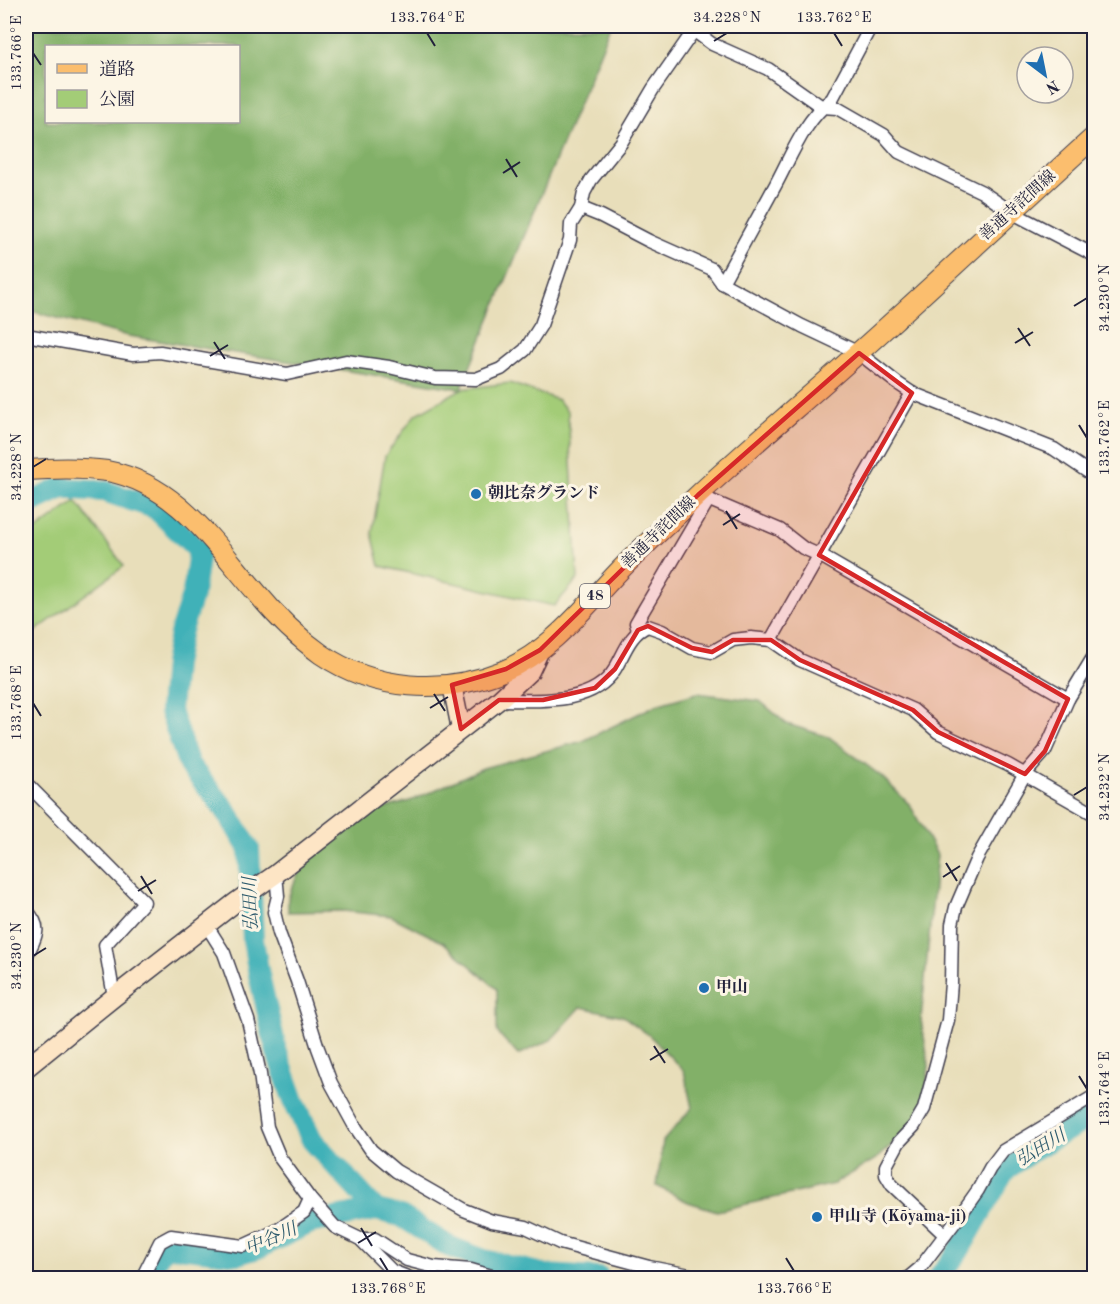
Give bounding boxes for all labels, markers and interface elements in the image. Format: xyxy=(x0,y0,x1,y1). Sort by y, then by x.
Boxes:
text: 133.764°E xyxy=(389,11,465,26)
text: 34.228°N xyxy=(693,11,761,26)
text: 133.762°E xyxy=(796,11,872,26)
text: 133.766°E xyxy=(10,15,25,91)
legend xyxy=(45,45,240,123)
north arrow xyxy=(1015,45,1075,105)
text: 道路 xyxy=(99,59,135,79)
text: N xyxy=(1042,76,1061,96)
text: 公園 xyxy=(99,90,135,109)
street label: 善通寺詫間線 xyxy=(976,166,1059,244)
text: 34.230°N xyxy=(1098,264,1113,332)
text: 133.762°E xyxy=(1098,400,1113,476)
text: 34.228°N xyxy=(10,433,25,501)
place label: 朝比奈グランド xyxy=(488,484,600,502)
marker: 朝比奈グランド xyxy=(469,487,483,501)
street label: 善通寺詫間線 xyxy=(618,492,699,572)
road number: 48 xyxy=(580,584,610,608)
text: 133.768°E xyxy=(10,665,25,741)
text: 34.232°N xyxy=(1098,753,1113,821)
water label: 弘田川 xyxy=(240,875,261,931)
text: 34.230°N xyxy=(10,922,25,990)
place label: 甲山 xyxy=(716,978,748,996)
marker: 甲山 xyxy=(697,981,711,995)
text: 133.764°E xyxy=(1098,1051,1113,1127)
water label: 弘田川 xyxy=(1013,1124,1070,1170)
place label: 甲山寺 (Kōyama-ji) xyxy=(829,1207,966,1225)
marker: 甲山寺 (Kōyama-ji) xyxy=(810,1210,824,1224)
water label: 中谷川 xyxy=(242,1218,301,1258)
text: 133.768°E xyxy=(350,1282,426,1297)
text: 133.766°E xyxy=(756,1282,832,1297)

